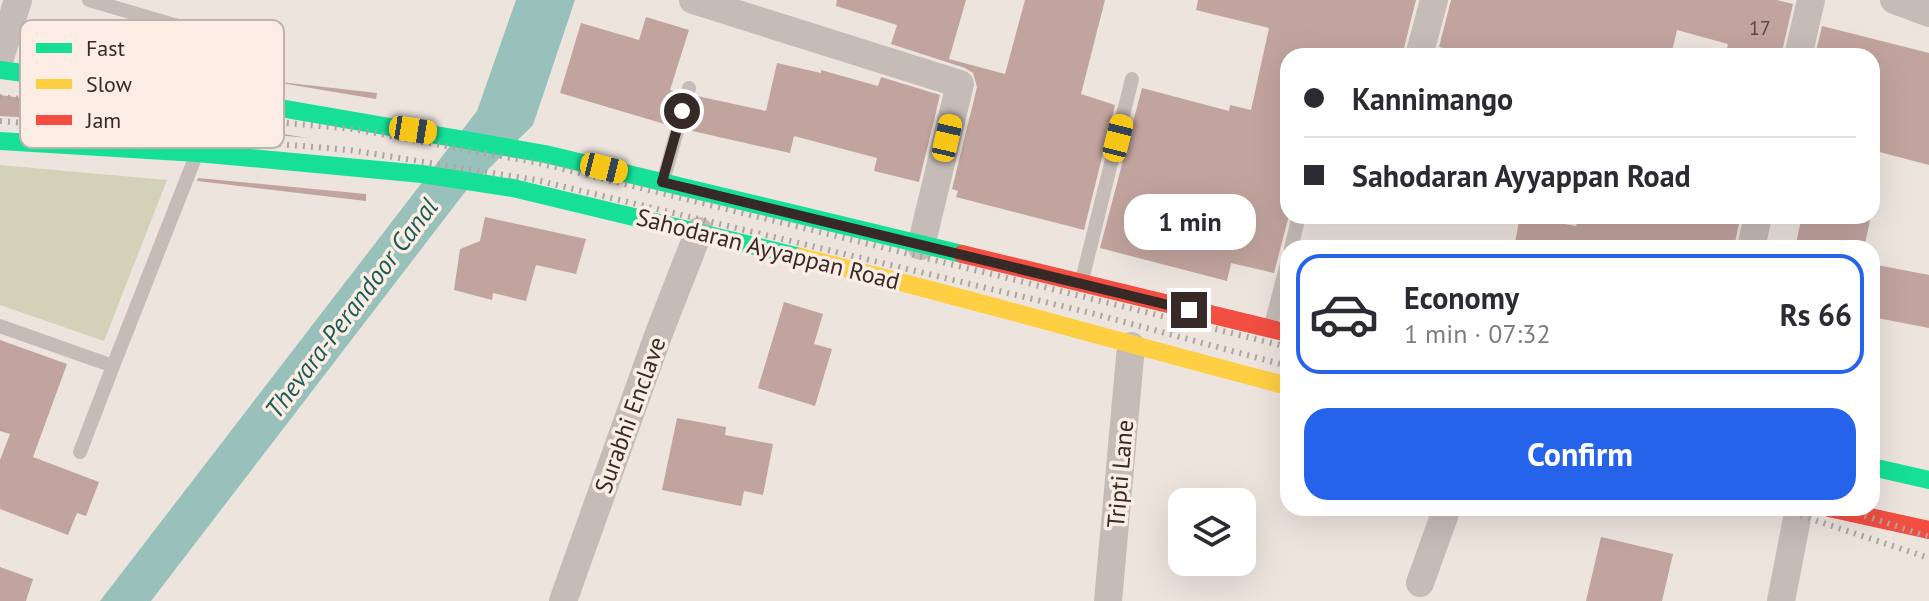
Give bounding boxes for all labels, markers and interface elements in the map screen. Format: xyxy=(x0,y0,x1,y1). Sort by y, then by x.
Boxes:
house number: 17 xyxy=(1749,15,1771,41)
legend xyxy=(20,20,284,148)
text: Fast xyxy=(86,34,126,62)
text: Slow xyxy=(86,70,132,98)
text: Kannimango xyxy=(1352,79,1513,118)
route start xyxy=(664,93,700,129)
text: Jam xyxy=(85,106,121,134)
car xyxy=(930,112,964,164)
car xyxy=(1101,112,1135,164)
car xyxy=(387,114,439,146)
car xyxy=(578,151,630,185)
text: Sahodaran Ayyappan Road xyxy=(1352,156,1691,195)
water label: Thevara-Perandoor Canal xyxy=(257,191,445,425)
callout: 1 min xyxy=(1123,194,1255,250)
street label: Sahodaran Ayyappan Road xyxy=(633,201,903,297)
text: 1 min xyxy=(1158,205,1222,238)
icon: car xyxy=(1308,278,1380,350)
text: Economy xyxy=(1404,278,1519,317)
route end xyxy=(1171,292,1207,328)
text: Rs 66 xyxy=(1780,295,1852,334)
text: 1 min · 07:32 xyxy=(1404,317,1551,350)
street label: Surabhi Enclave xyxy=(587,333,673,497)
button: Confirm xyxy=(1304,408,1856,500)
street label: Tripti Lane xyxy=(1100,419,1140,529)
map controls xyxy=(1168,488,1256,576)
button: layers xyxy=(1168,488,1256,576)

